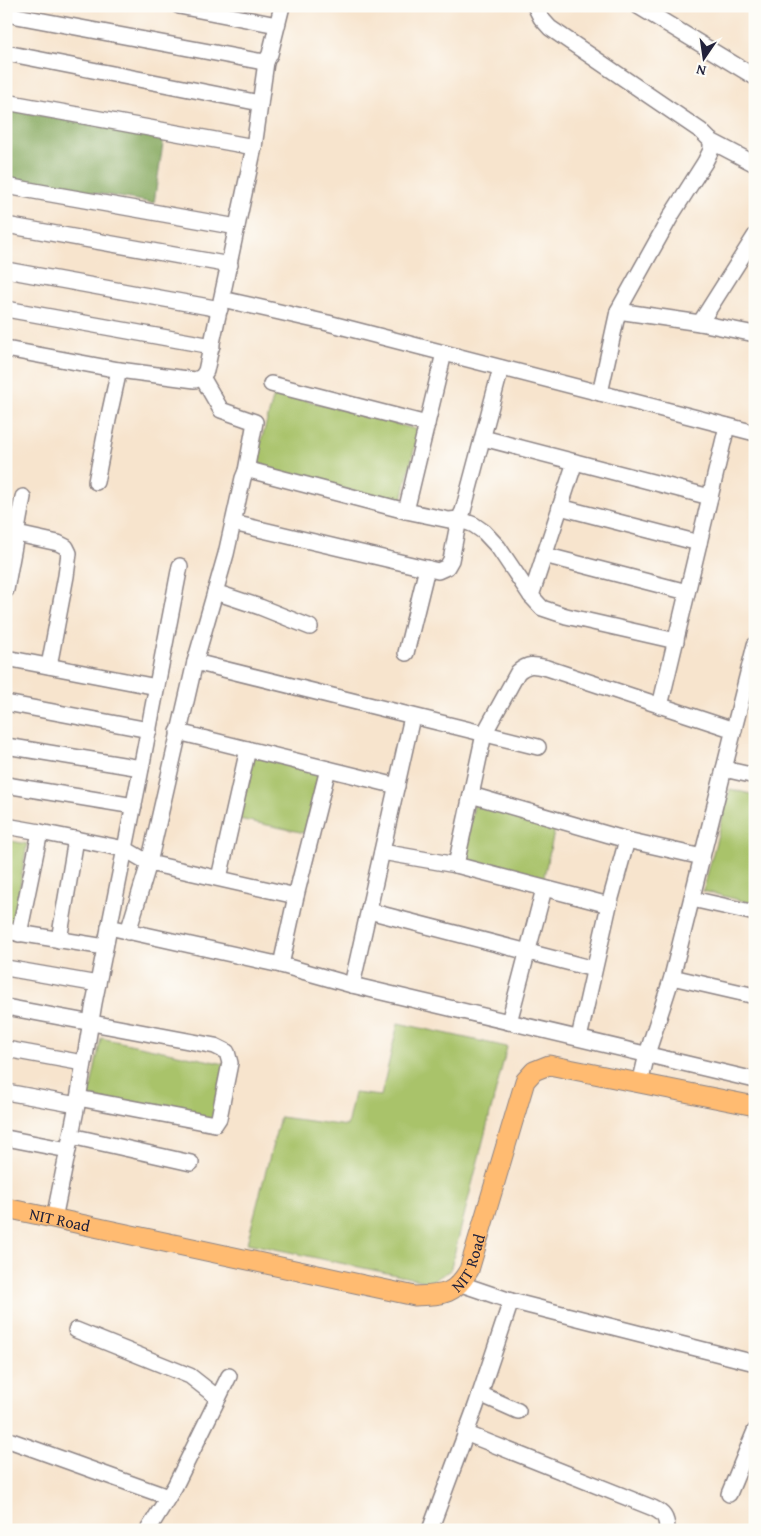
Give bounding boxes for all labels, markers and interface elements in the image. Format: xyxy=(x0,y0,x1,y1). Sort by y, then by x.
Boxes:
north arrow xyxy=(678,32,728,82)
text: N xyxy=(694,60,708,81)
street label: NIT Road xyxy=(27,1201,93,1238)
street label: NIT Road xyxy=(446,1231,491,1298)

